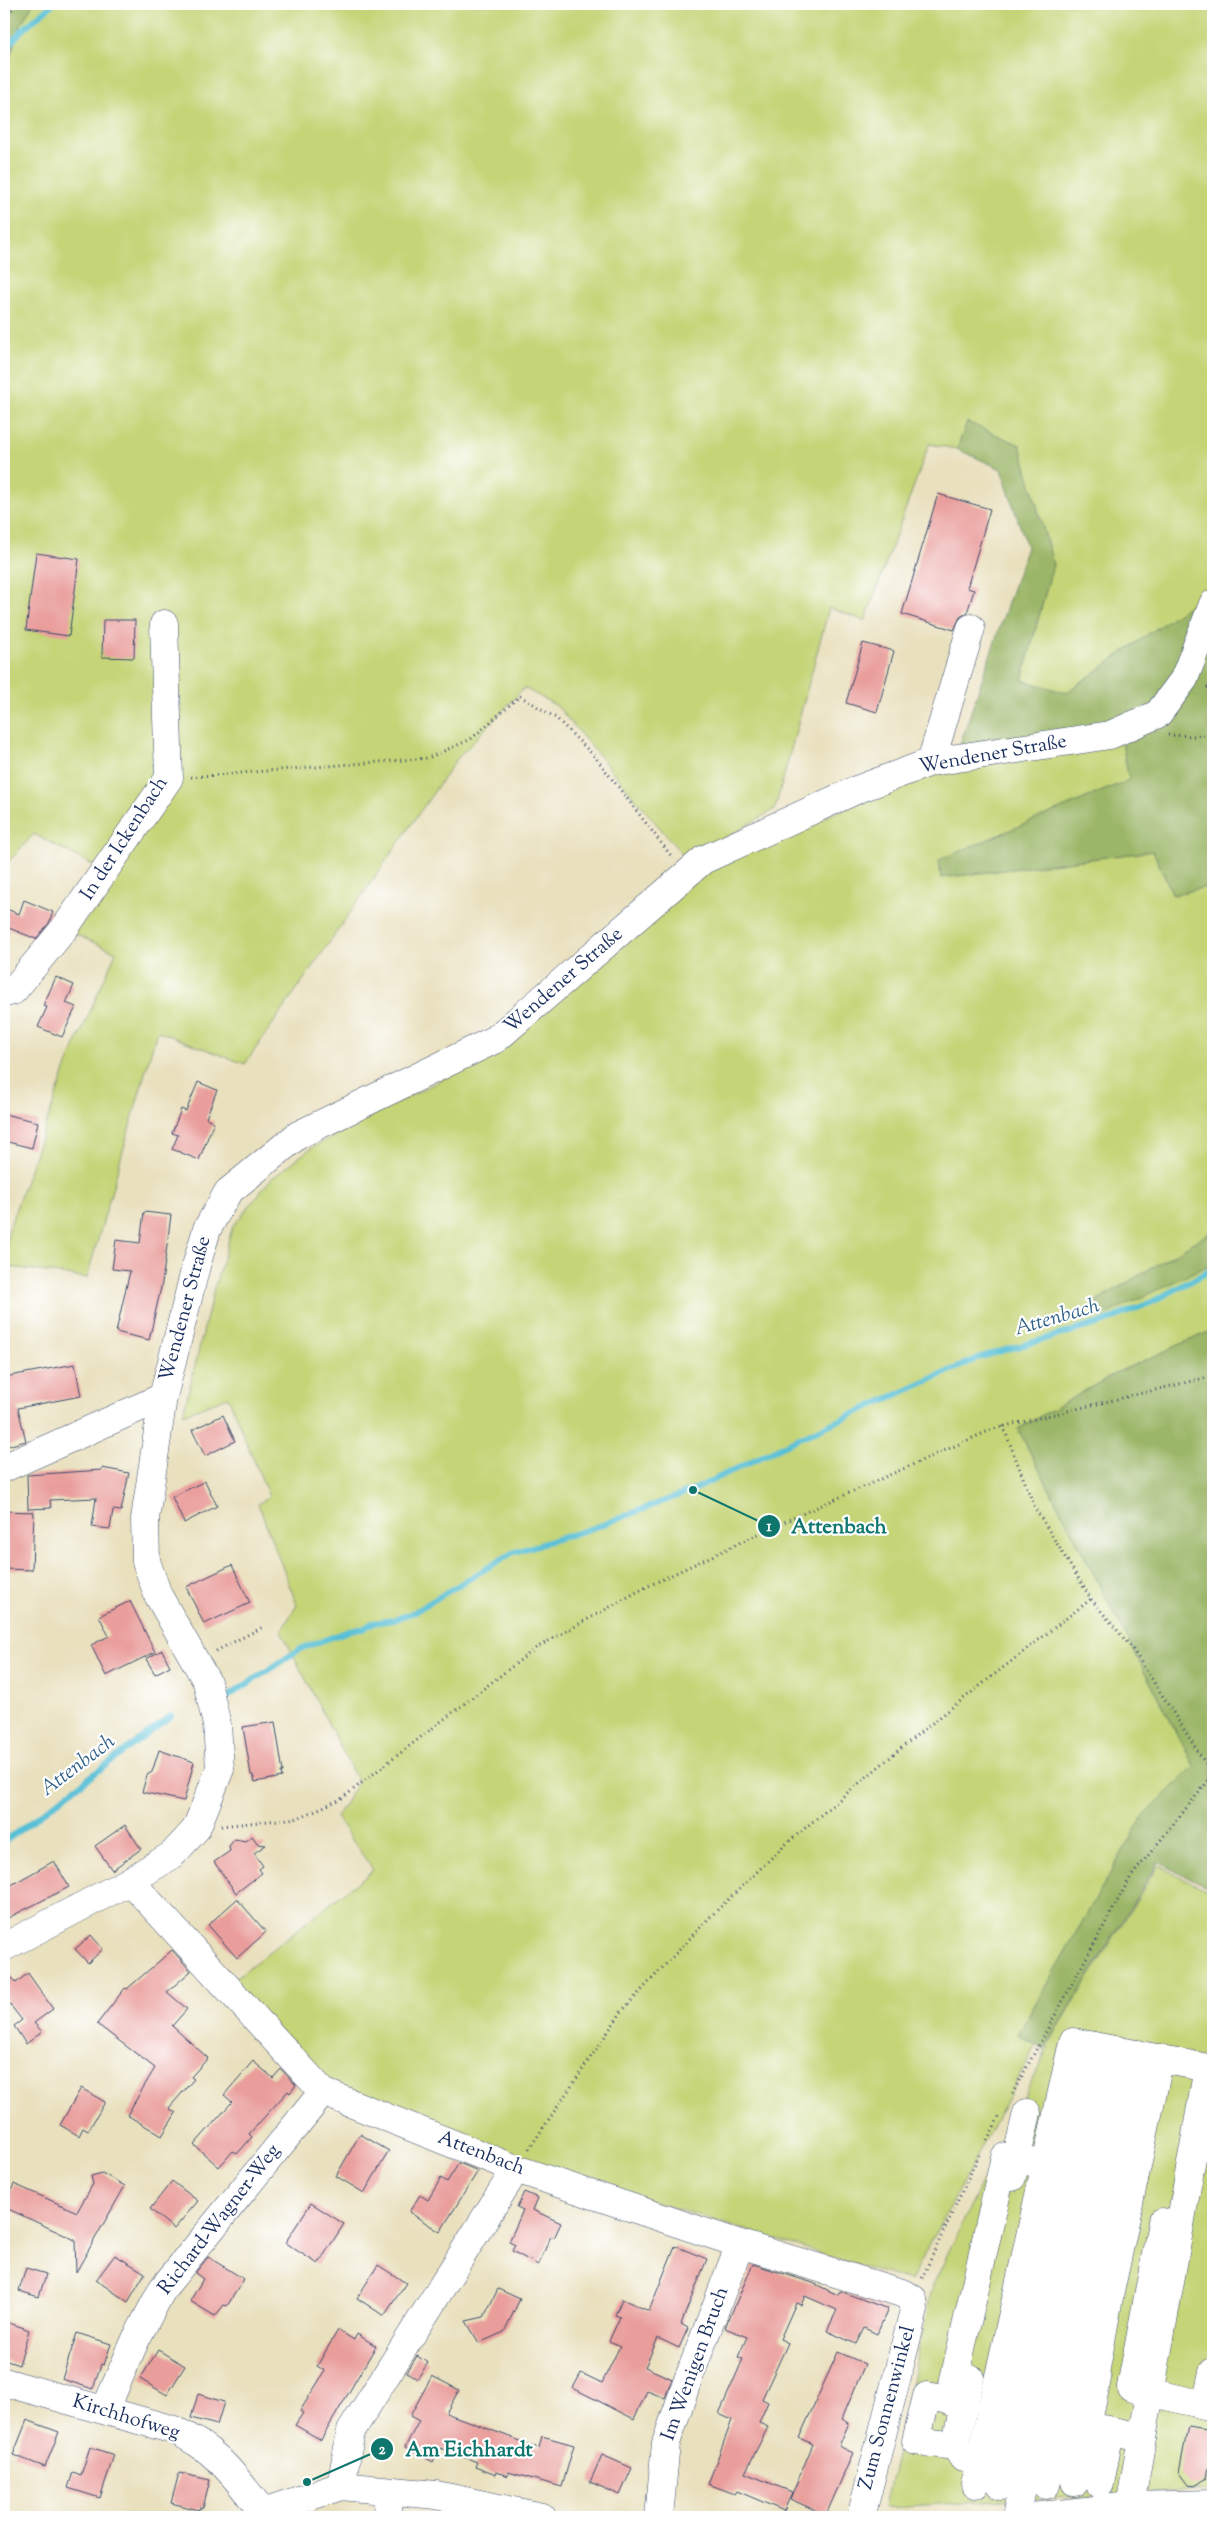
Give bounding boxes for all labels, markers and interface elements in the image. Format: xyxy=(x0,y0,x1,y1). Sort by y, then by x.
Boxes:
street label: Wendener Straße xyxy=(917,728,1069,782)
street label: In der Ickenbach xyxy=(74,771,176,907)
street label: Wendener Straße xyxy=(498,921,630,1041)
street label: Wendener Straße xyxy=(153,1233,219,1385)
water label: Attenbach xyxy=(1011,1292,1103,1344)
callout: Attenbach xyxy=(756,1508,897,1544)
text: Attenbach xyxy=(791,1513,888,1543)
text: 1 xyxy=(766,1517,772,1538)
water label: Attenbach xyxy=(34,1728,122,1804)
street label: Attenbach xyxy=(433,2124,529,2184)
street label: Richard-Wagner-Weg xyxy=(152,2138,288,2302)
street label: Im Wenigen Bruch xyxy=(655,2283,737,2445)
street label: Zum Sonnenwinkel xyxy=(852,2323,924,2493)
street label: Kirchhofweg xyxy=(69,2388,184,2448)
callout: Am Eichhardt xyxy=(370,2431,543,2467)
text: Am Eichhardt xyxy=(405,2436,534,2466)
text: 2 xyxy=(378,2440,386,2461)

